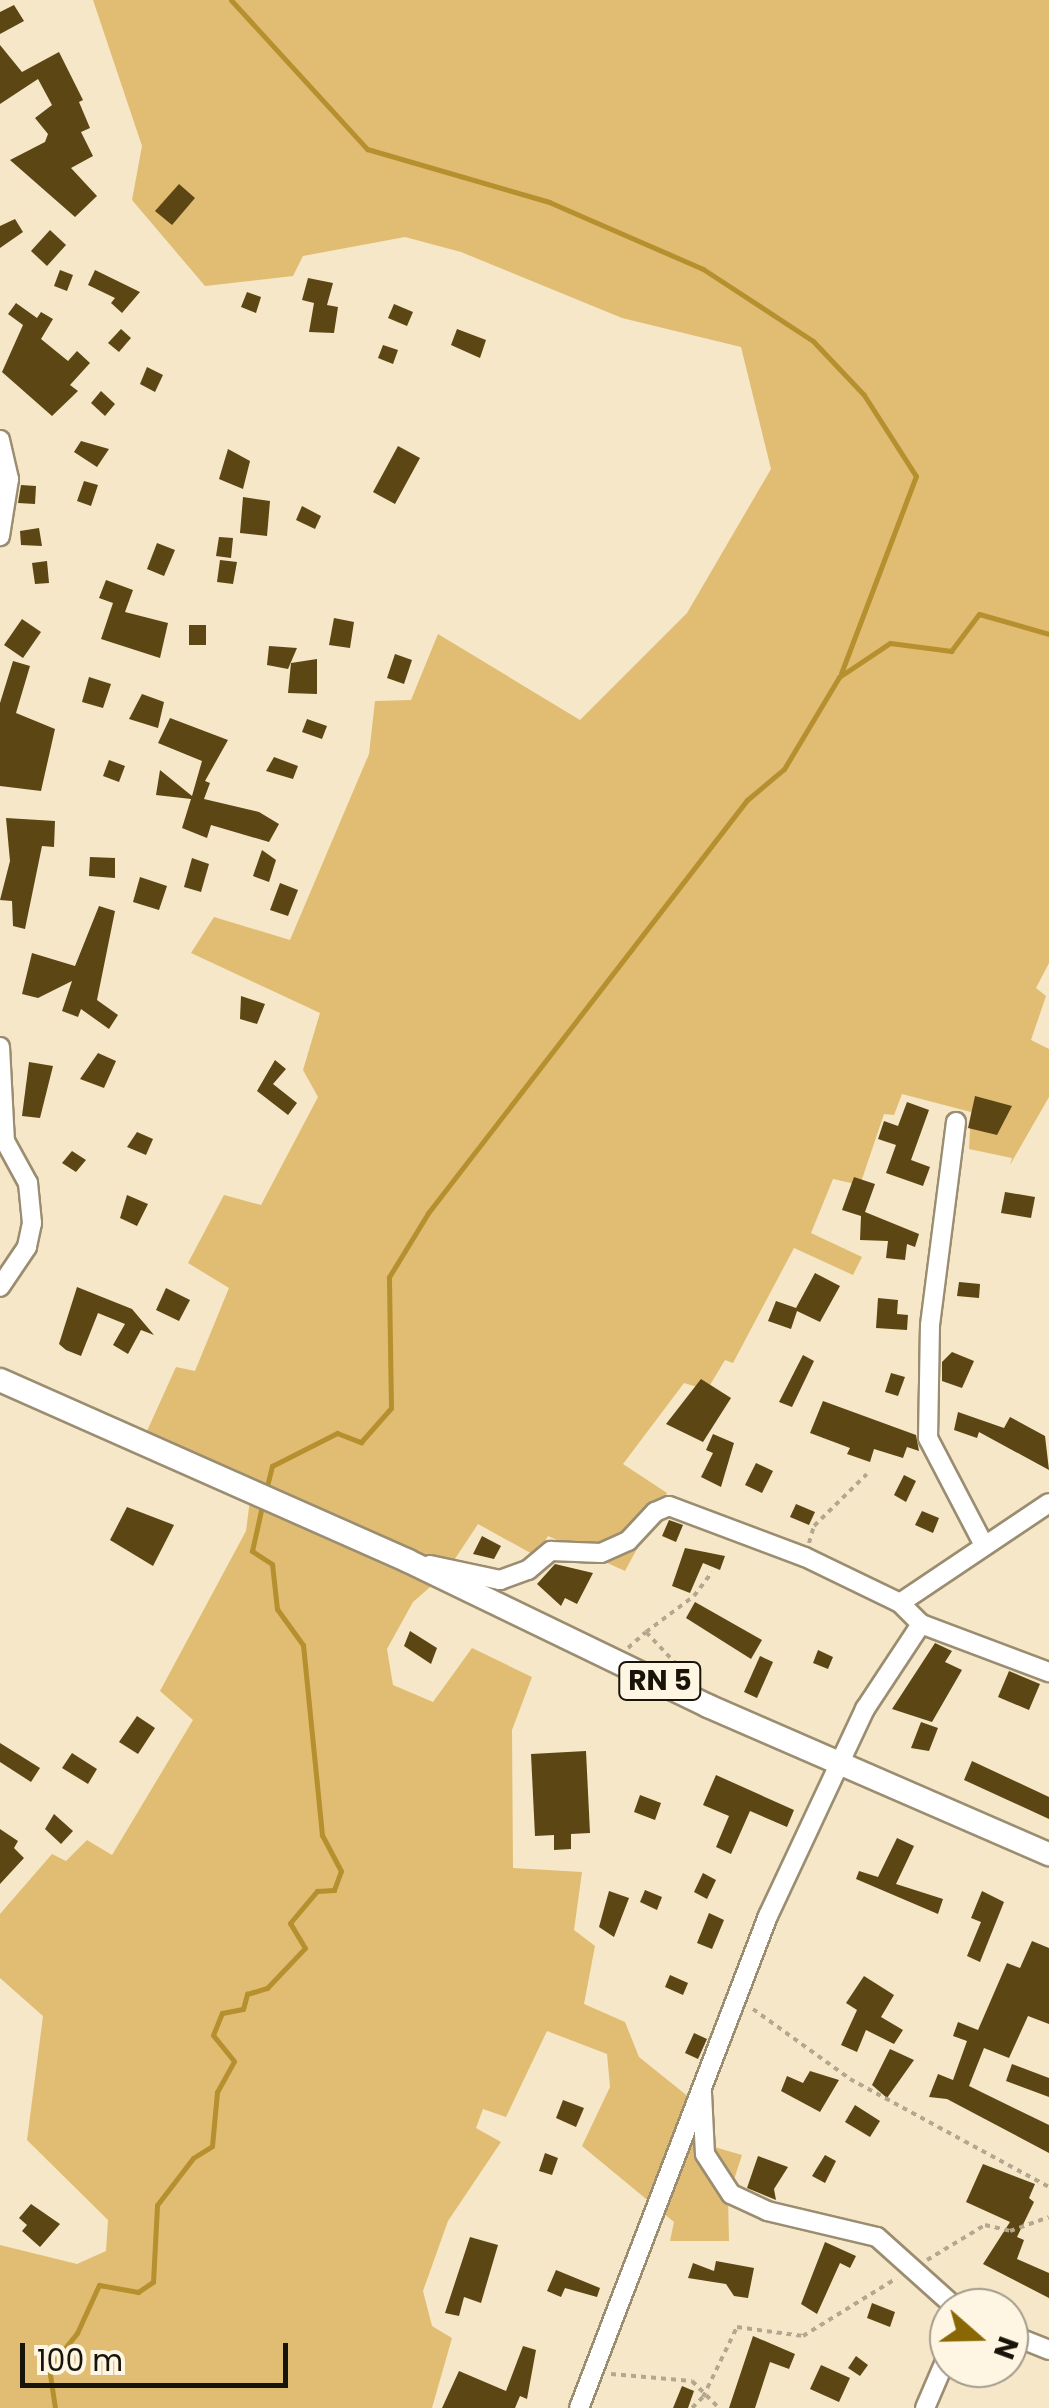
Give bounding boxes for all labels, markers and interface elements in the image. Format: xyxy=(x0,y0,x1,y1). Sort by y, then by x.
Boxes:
road number: RN 5 xyxy=(618,1658,702,1704)
north arrow xyxy=(929,2288,1029,2388)
scale bar xyxy=(25,2323,292,2385)
text: N xyxy=(984,2331,1028,2364)
text: 100 m xyxy=(37,2339,123,2382)

